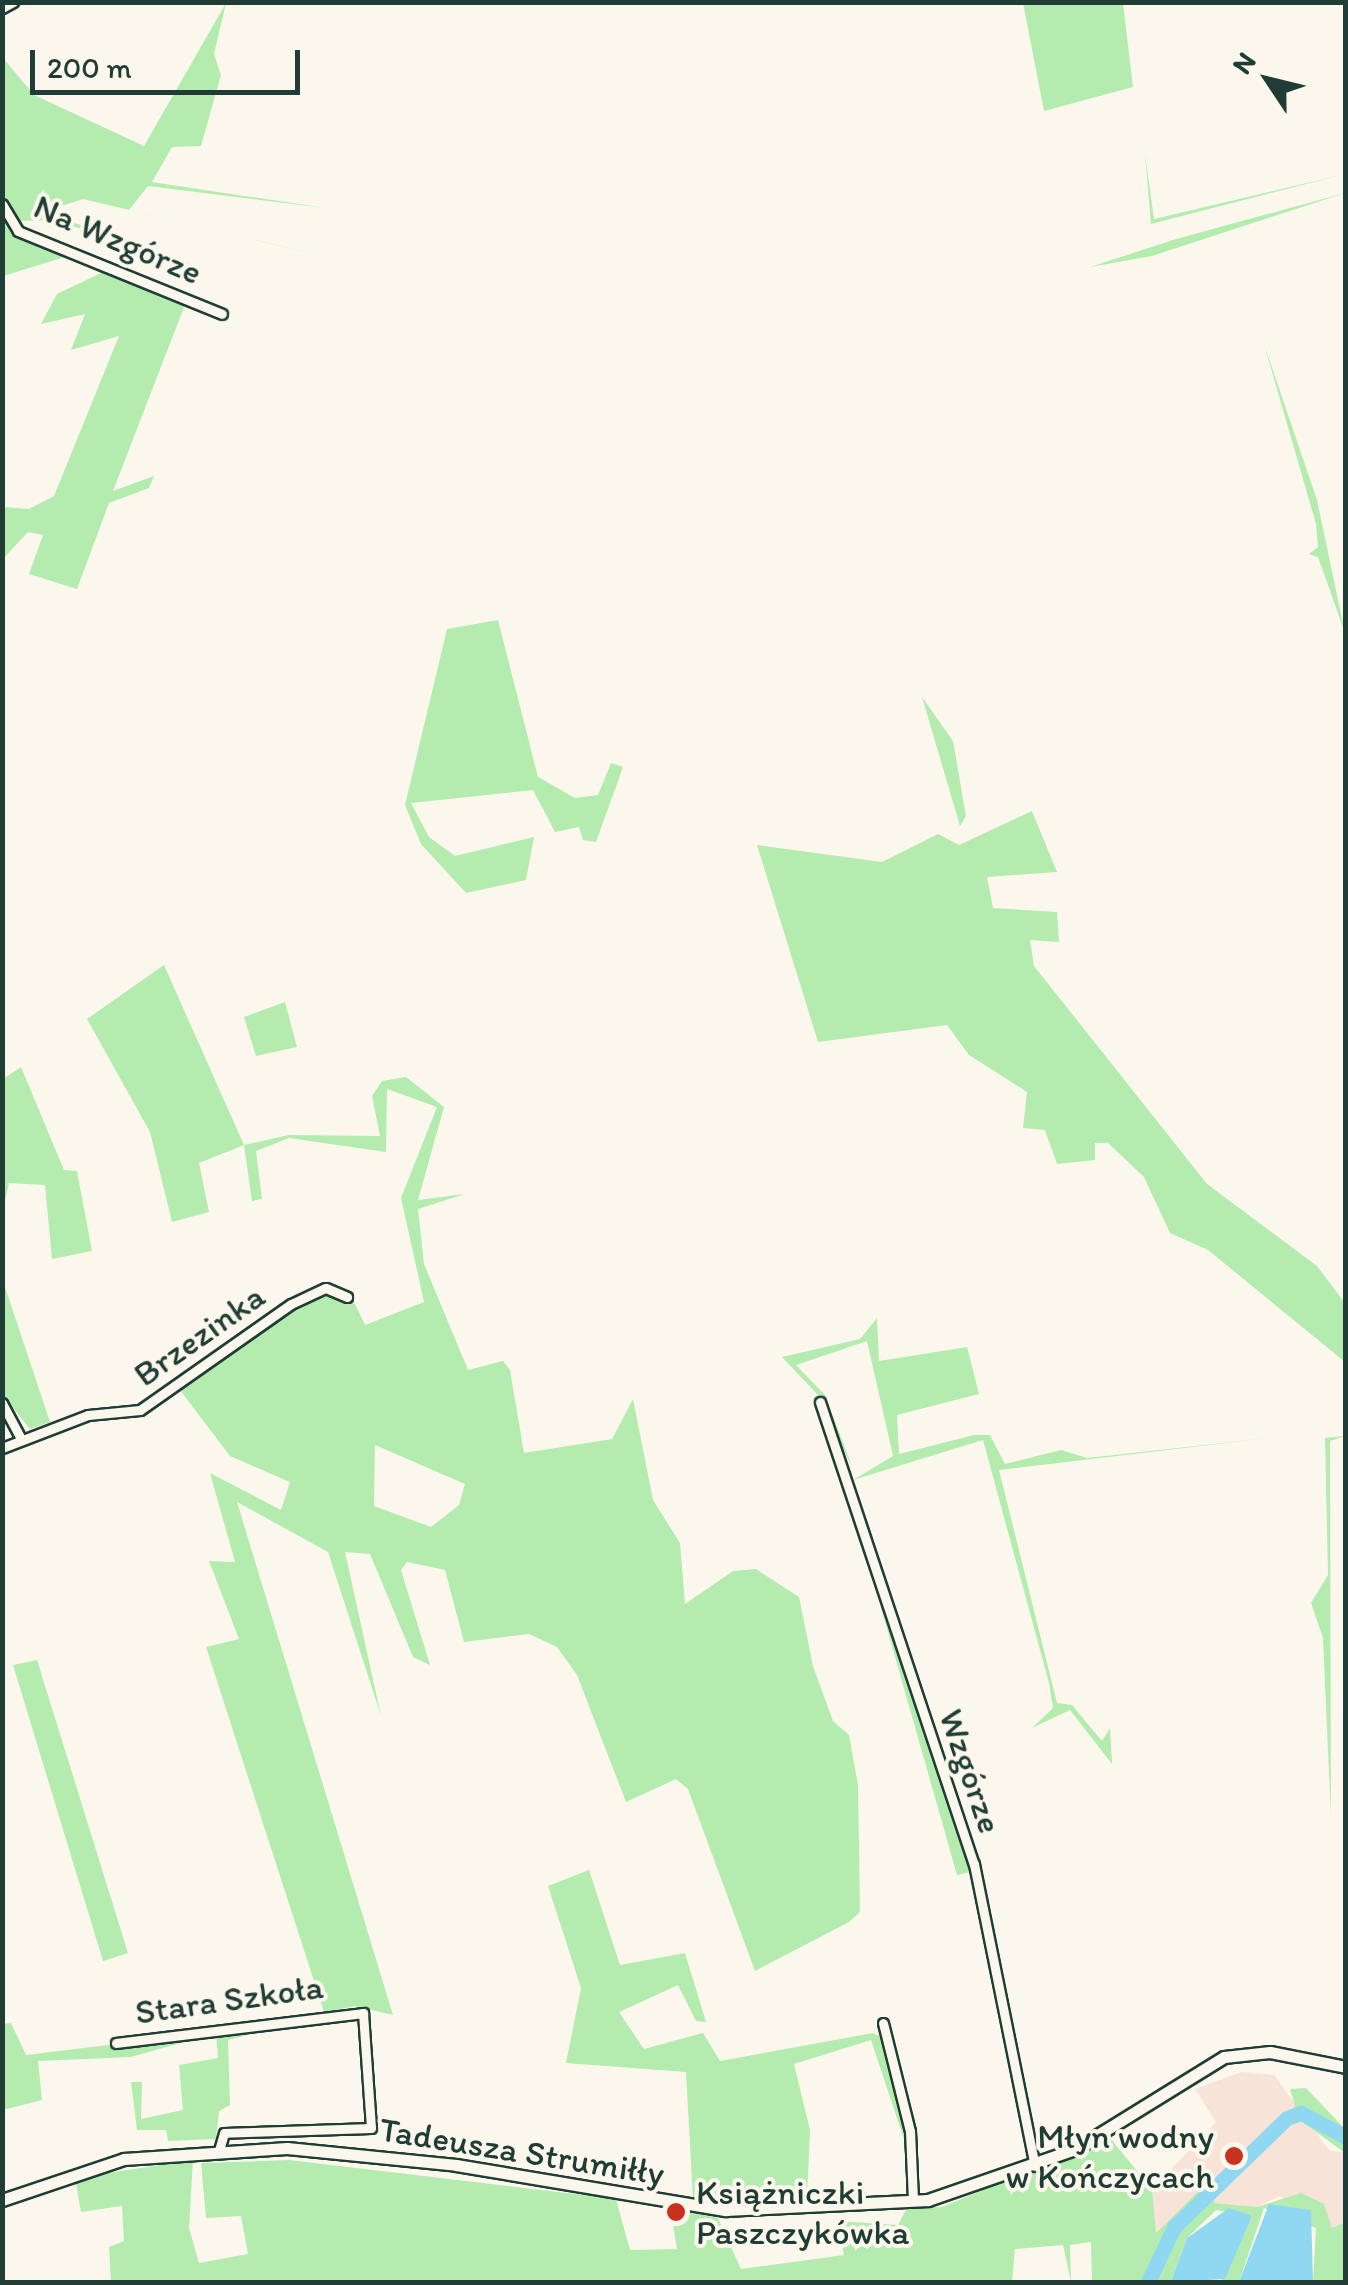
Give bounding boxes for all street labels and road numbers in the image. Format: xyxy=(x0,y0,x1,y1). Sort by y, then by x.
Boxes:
street label: Na Wzgórze xyxy=(28,185,208,293)
street label: Brzezinka xyxy=(125,1275,273,1395)
street label: Wzgórze xyxy=(930,1703,1012,1839)
street label: Stara Szkoła xyxy=(133,1965,325,2033)
street label: Tadeusza Strumiłły xyxy=(376,2108,668,2194)

